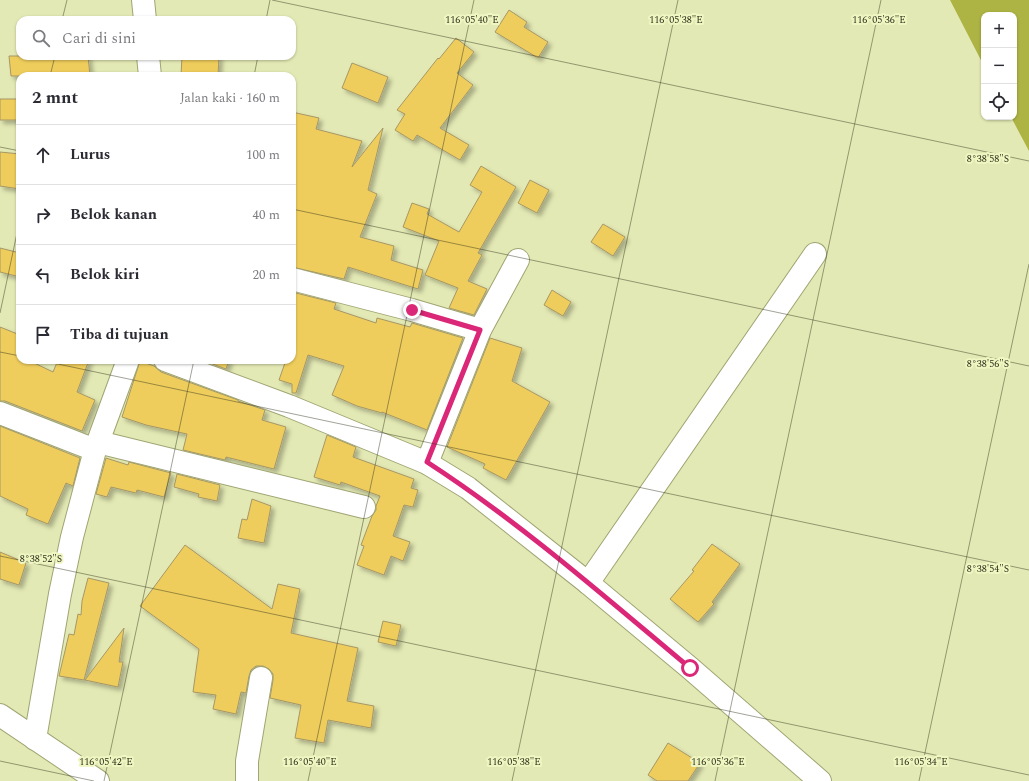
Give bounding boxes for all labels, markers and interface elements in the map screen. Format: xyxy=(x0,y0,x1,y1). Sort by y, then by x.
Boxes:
text: 116°05'40"E xyxy=(445,12,499,28)
text: 116°05'38"E xyxy=(649,12,703,28)
text: 116°05'36"E xyxy=(852,12,906,28)
map controls xyxy=(981,12,1017,120)
button: + xyxy=(981,12,1017,48)
search box xyxy=(16,16,296,60)
icon: search xyxy=(30,27,52,49)
text: Cari di sini xyxy=(62,27,136,50)
button: − xyxy=(981,48,1017,84)
button: locate xyxy=(981,84,1017,120)
text: 2 mnt xyxy=(32,85,78,111)
text: Jalan kaki · 160 m xyxy=(180,88,280,108)
text: Lurus xyxy=(70,143,110,166)
icon: ahead xyxy=(32,144,54,166)
text: 100 m xyxy=(246,145,280,165)
text: 8°38'58"S xyxy=(967,151,1009,167)
text: Belok kanan xyxy=(70,203,157,226)
icon: right xyxy=(32,204,54,226)
text: 40 m xyxy=(253,205,280,225)
text: Belok kiri xyxy=(70,263,139,286)
icon: left xyxy=(32,264,54,286)
text: 20 m xyxy=(253,265,280,285)
route end xyxy=(403,301,421,319)
text: Tiba di tujuan xyxy=(70,323,169,346)
icon: arrive xyxy=(32,324,54,346)
text: 8°38'56"S xyxy=(967,356,1009,372)
text: 8°38'52"S xyxy=(20,551,62,567)
text: 8°38'54"S xyxy=(967,561,1009,577)
route start xyxy=(681,659,699,677)
text: 116°05'42"E xyxy=(79,754,133,770)
text: 116°05'40"E xyxy=(283,754,337,770)
text: 116°05'38"E xyxy=(487,754,541,770)
text: 116°05'36"E xyxy=(691,754,745,770)
text: 116°05'34"E xyxy=(894,754,948,770)

